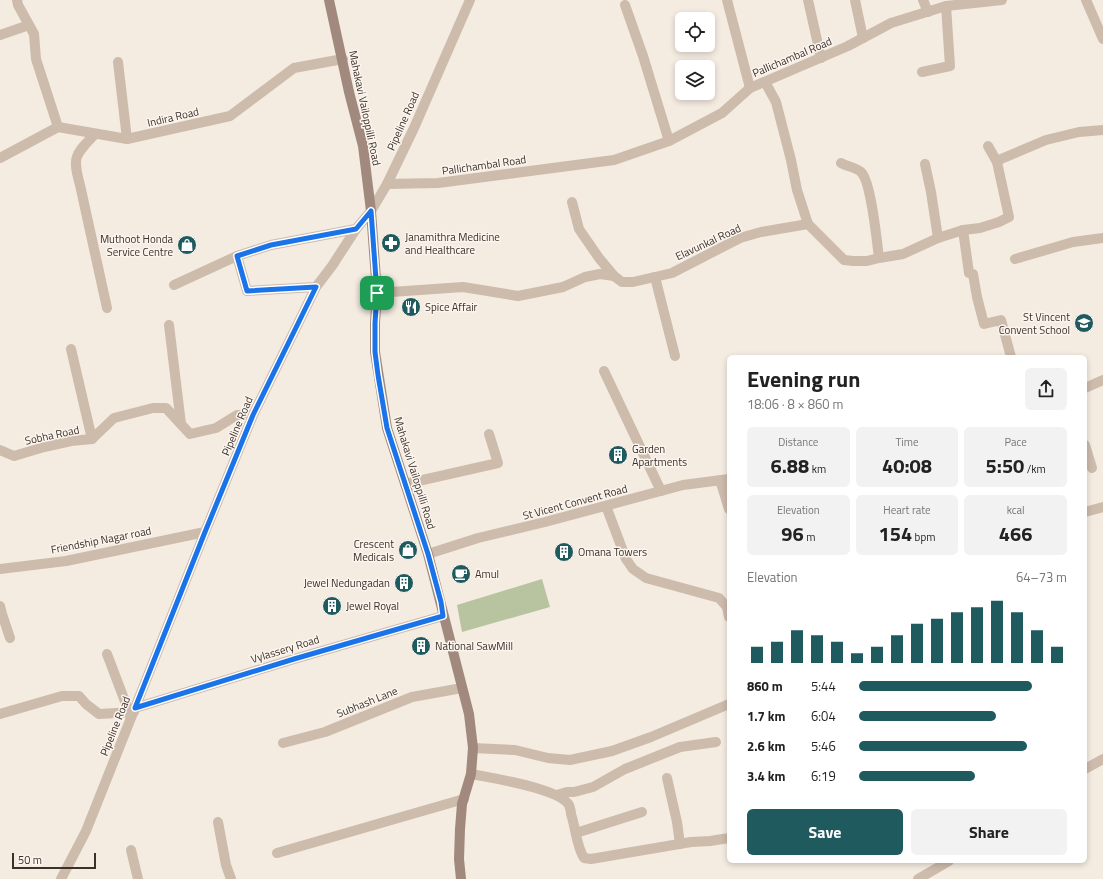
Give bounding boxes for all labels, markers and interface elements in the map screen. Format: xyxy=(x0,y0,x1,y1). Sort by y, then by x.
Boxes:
map controls xyxy=(675,12,715,100)
button: locate xyxy=(675,12,715,52)
street label: Pallichambal Road xyxy=(750,33,834,81)
street label: Mahakavi Vailoppilli Road xyxy=(345,49,385,167)
button: layers xyxy=(675,60,715,100)
street label: Pipeline Road xyxy=(383,89,423,153)
street label: Indira Road xyxy=(146,103,200,131)
street label: Pallichambal Road xyxy=(441,151,527,179)
street label: Elavunkal Road xyxy=(673,220,744,264)
place label: Janamithra Medicine and Healthcare xyxy=(405,229,500,258)
place label: Muthoot Honda Service Centre xyxy=(100,231,173,260)
pharmacy icon: Janamithra Medicine and Healthcare xyxy=(380,232,402,254)
shop icon: Muthoot Honda Service Centre xyxy=(176,234,198,256)
pin xyxy=(360,276,394,310)
icon: arrive xyxy=(366,282,388,304)
restaurant icon: Spice Affair xyxy=(400,296,422,318)
place label: Spice Affair xyxy=(425,299,478,315)
place label: St Vincent Convent School xyxy=(999,309,1070,338)
school or university icon: St Vincent Convent School xyxy=(1073,312,1095,334)
text: Evening run xyxy=(747,362,860,396)
button: share xyxy=(1025,368,1067,410)
street label: Pipeline Road xyxy=(217,394,257,458)
text: 18:06 · 8 × 860 m xyxy=(747,394,843,414)
street label: Mahakavi Vailoppilli Road xyxy=(390,415,440,531)
street label: Sobha Road xyxy=(23,421,81,449)
text: Distance xyxy=(778,434,818,450)
text: Time xyxy=(896,434,918,450)
text: Pace xyxy=(1005,434,1027,450)
place label: Garden Apartments xyxy=(632,441,687,470)
building icon: Garden Apartments xyxy=(607,444,629,466)
text: 6.88 xyxy=(771,450,809,481)
text: 40:08 xyxy=(882,450,932,481)
text: 5:50 xyxy=(986,450,1024,481)
text: km xyxy=(809,461,826,477)
text: /km xyxy=(1024,461,1046,477)
street label: St Vicent Convent Road xyxy=(521,480,629,524)
text: Elevation xyxy=(777,502,820,518)
text: Heart rate xyxy=(883,502,931,518)
text: kcal xyxy=(1007,502,1025,518)
text: 96 xyxy=(781,518,804,549)
text: 154 xyxy=(879,518,912,549)
text: 466 xyxy=(999,518,1032,549)
street label: Friendship Nagar road xyxy=(49,522,153,558)
text: m xyxy=(804,529,815,545)
text: bpm xyxy=(912,529,935,545)
place label: Crescent Medicals xyxy=(353,536,394,565)
shop icon: Crescent Medicals xyxy=(397,539,419,561)
building icon: Omana Towers xyxy=(553,541,575,563)
place label: Omana Towers xyxy=(578,544,647,560)
cafe icon: Amul xyxy=(450,563,472,585)
place label: Amul xyxy=(475,566,499,582)
text: Elevation xyxy=(747,567,798,587)
text: 64–73 m xyxy=(1016,567,1067,587)
building icon: Jewel Nedungadan xyxy=(393,572,415,594)
place label: Jewel Nedungadan xyxy=(304,575,390,591)
building icon: Jewel Royal xyxy=(321,595,343,617)
place label: Jewel Royal xyxy=(346,598,399,614)
street label: Vylassery Road xyxy=(249,631,321,667)
building icon: National SawMill xyxy=(410,635,432,657)
place label: National SawMill xyxy=(435,638,513,654)
text: 860 m xyxy=(747,676,783,696)
text: 5:44 xyxy=(811,676,836,696)
street label: Subhash Lane xyxy=(334,682,400,722)
street label: Pipeline Road xyxy=(96,694,134,758)
text: 1.7 km xyxy=(747,706,785,726)
text: 6:04 xyxy=(811,706,836,726)
text: 2.6 km xyxy=(747,736,785,756)
text: 5:46 xyxy=(811,736,836,756)
text: 3.4 km xyxy=(747,766,785,786)
text: 6:19 xyxy=(811,766,836,786)
button: Save xyxy=(747,809,903,855)
button: Share xyxy=(911,809,1067,855)
scale bar xyxy=(12,851,96,870)
text: 50 m xyxy=(18,852,42,868)

